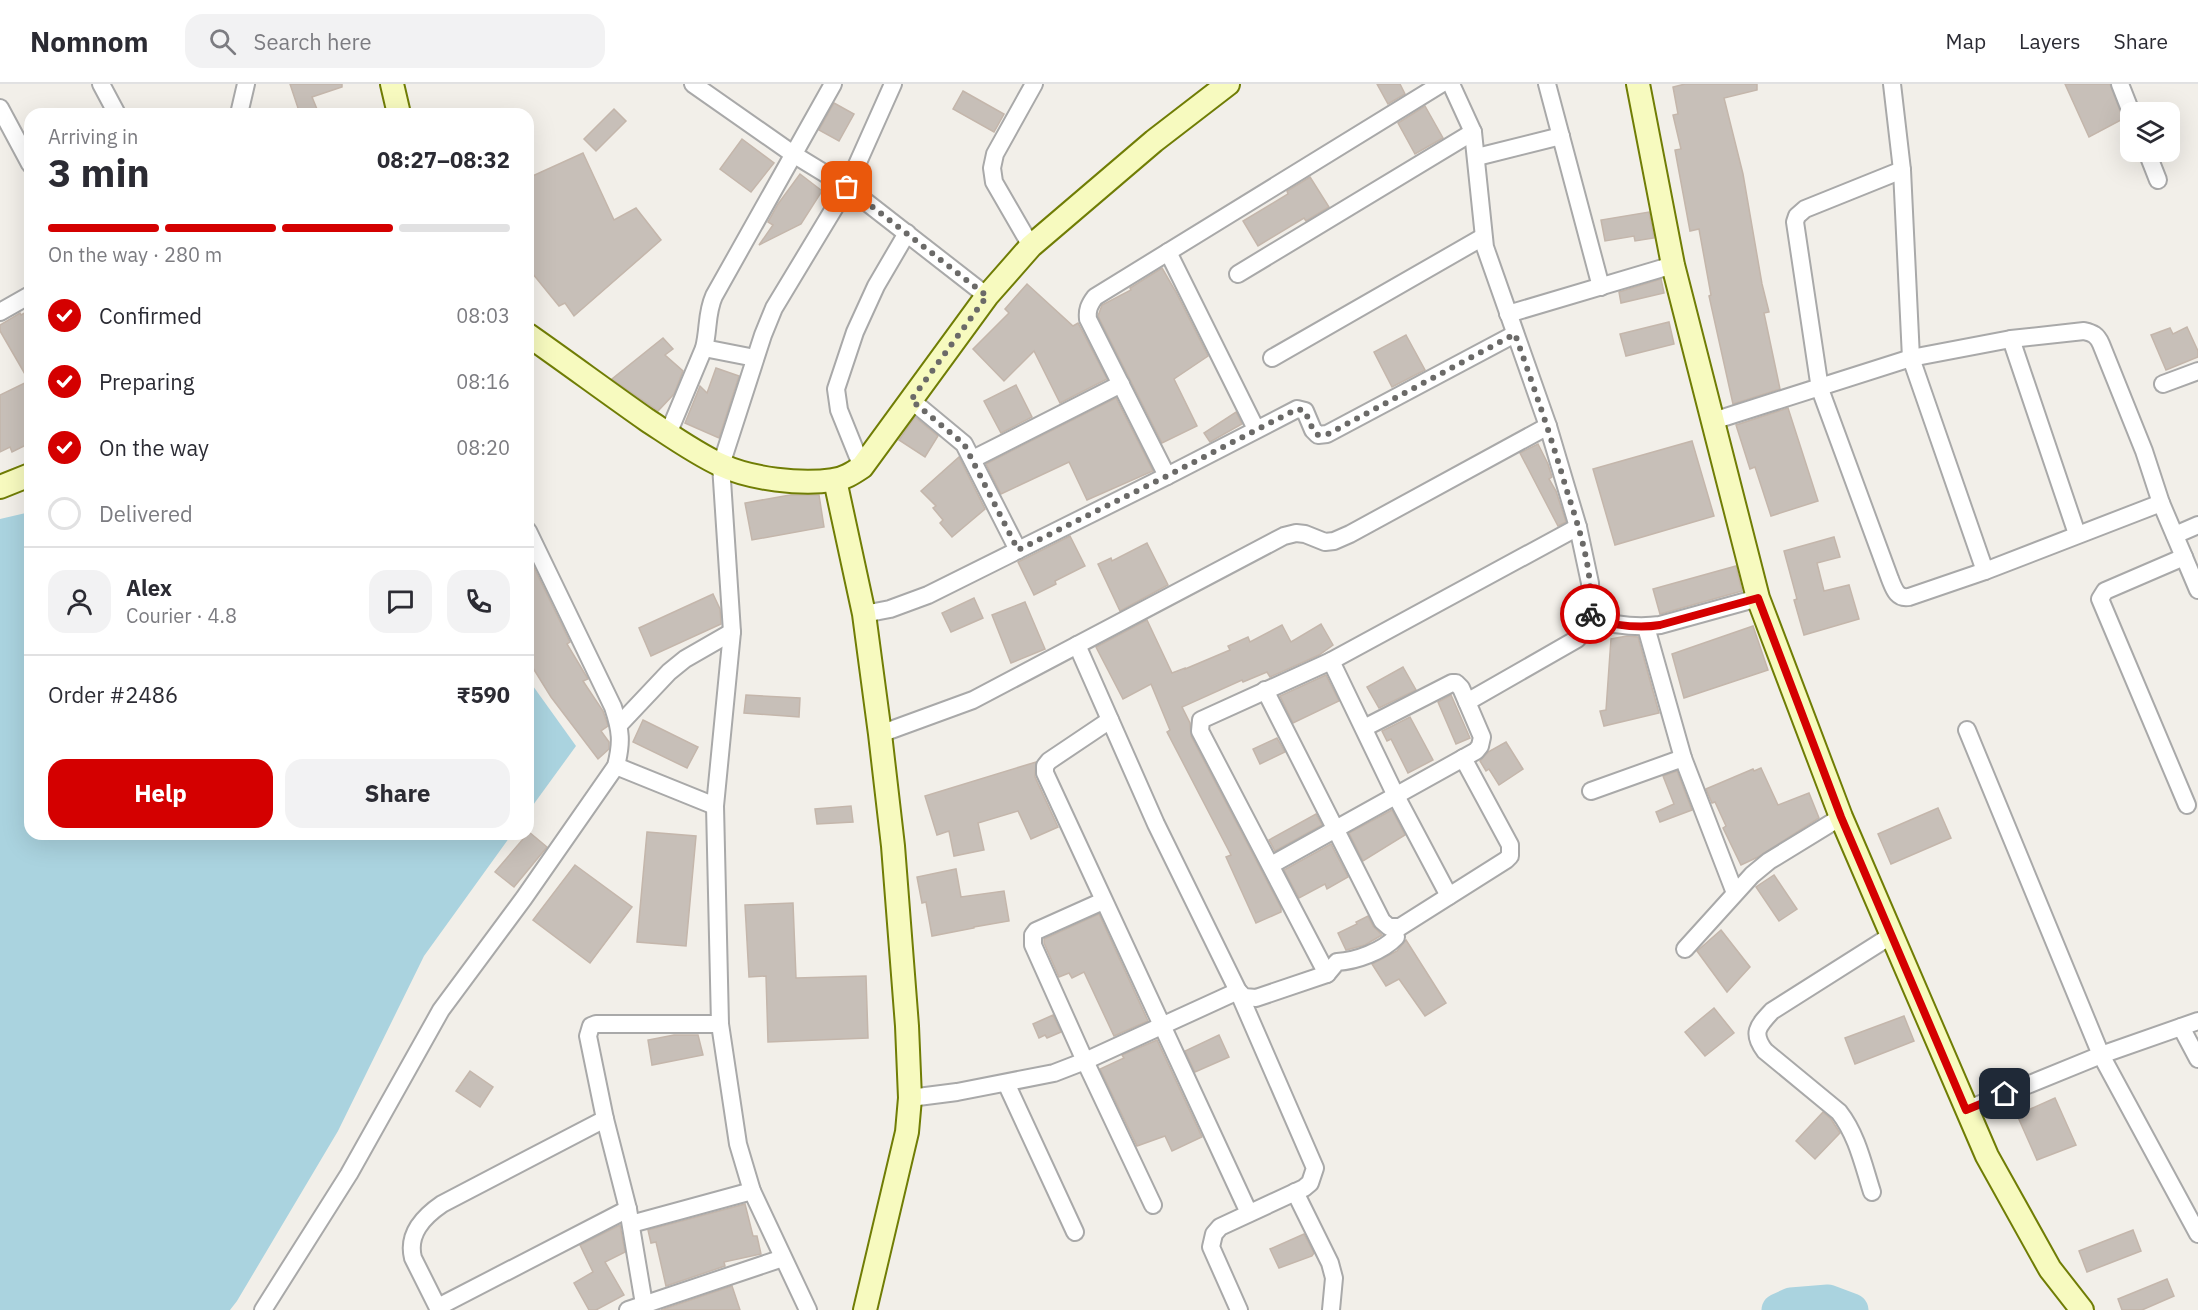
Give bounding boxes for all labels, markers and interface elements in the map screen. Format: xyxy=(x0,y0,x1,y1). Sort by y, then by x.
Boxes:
search box xyxy=(185,14,605,68)
text: Nomnom xyxy=(30,23,149,60)
icon: search xyxy=(206,25,239,58)
text: Search here xyxy=(254,27,372,56)
text: Map xyxy=(1946,27,1986,55)
text: Layers xyxy=(2019,27,2081,55)
text: Share xyxy=(2114,27,2168,55)
map controls xyxy=(2120,102,2180,162)
button: layers xyxy=(2120,102,2180,162)
text: Arriving in xyxy=(48,123,138,150)
text: 08:27–08:32 xyxy=(377,145,510,174)
text: 3 min xyxy=(48,147,150,198)
pin xyxy=(821,161,872,212)
icon: bag xyxy=(830,170,863,203)
text: On the way · 280 m xyxy=(48,241,222,268)
icon: check xyxy=(48,299,81,332)
text: Confirmed xyxy=(99,301,202,330)
text: 08:03 xyxy=(456,302,510,329)
icon: check xyxy=(48,365,81,398)
text: Preparing xyxy=(99,367,194,396)
text: 08:16 xyxy=(456,368,510,395)
icon: check xyxy=(48,431,81,464)
text: On the way xyxy=(99,433,209,462)
text: 08:20 xyxy=(456,434,510,461)
text: Delivered xyxy=(99,499,193,528)
button: person xyxy=(48,570,111,633)
button: chat xyxy=(369,570,432,633)
button: phone xyxy=(447,570,510,633)
text: Alex xyxy=(126,573,172,602)
courier xyxy=(1560,584,1620,644)
icon: bike xyxy=(1574,598,1607,631)
text: Courier · 4.8 xyxy=(126,602,237,629)
text: Order #2486 xyxy=(48,680,178,709)
text: ₹590 xyxy=(457,680,510,709)
button: Help xyxy=(48,759,273,828)
button: Share xyxy=(285,759,510,828)
pin xyxy=(1979,1068,2030,1119)
icon: home xyxy=(1988,1077,2021,1110)

